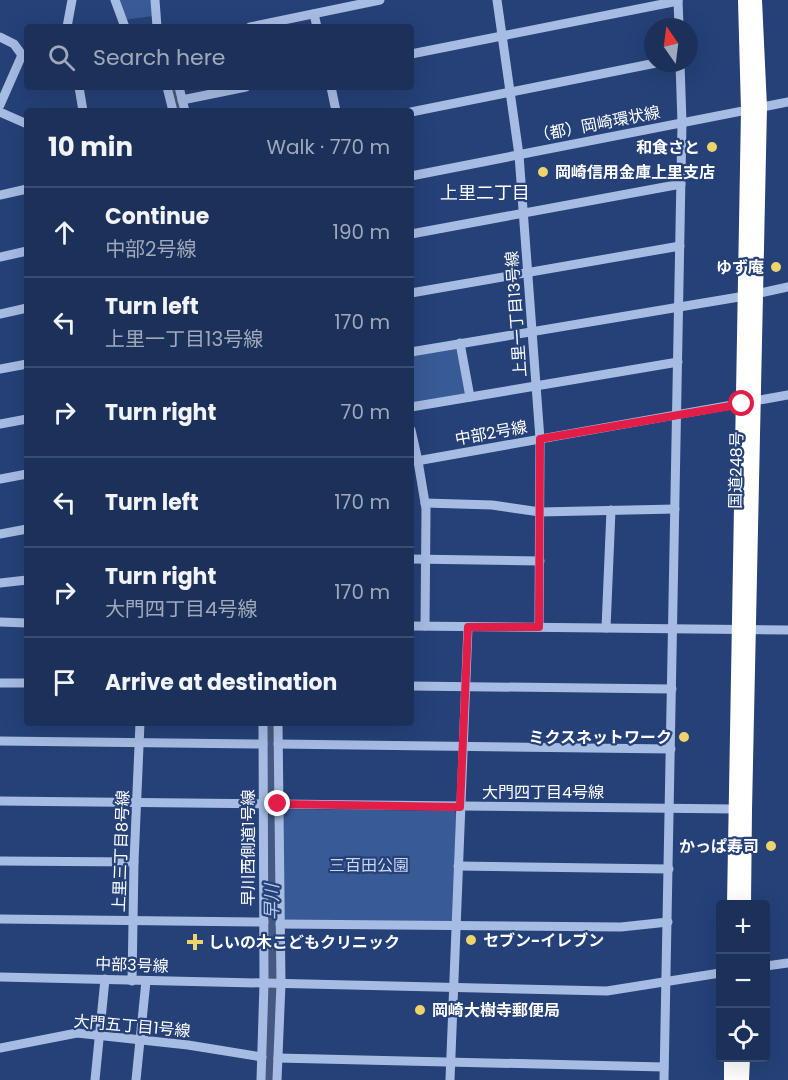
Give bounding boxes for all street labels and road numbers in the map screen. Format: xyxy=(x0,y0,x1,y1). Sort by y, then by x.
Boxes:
street label: （都）岡崎環状線 xyxy=(532,100,662,148)
street label: 上里一丁目13号線 xyxy=(500,250,532,378)
street label: 中部2号線 xyxy=(453,415,529,451)
street label: 国道248号 xyxy=(724,431,748,509)
street label: 大門四丁目4号線 xyxy=(482,781,604,804)
street label: 早川西側道1号線 xyxy=(237,789,260,907)
street label: 上里三丁目8号線 xyxy=(107,790,135,912)
street label: 中部3号線 xyxy=(95,952,169,978)
street label: 大門五丁目1号線 xyxy=(73,1009,191,1043)

